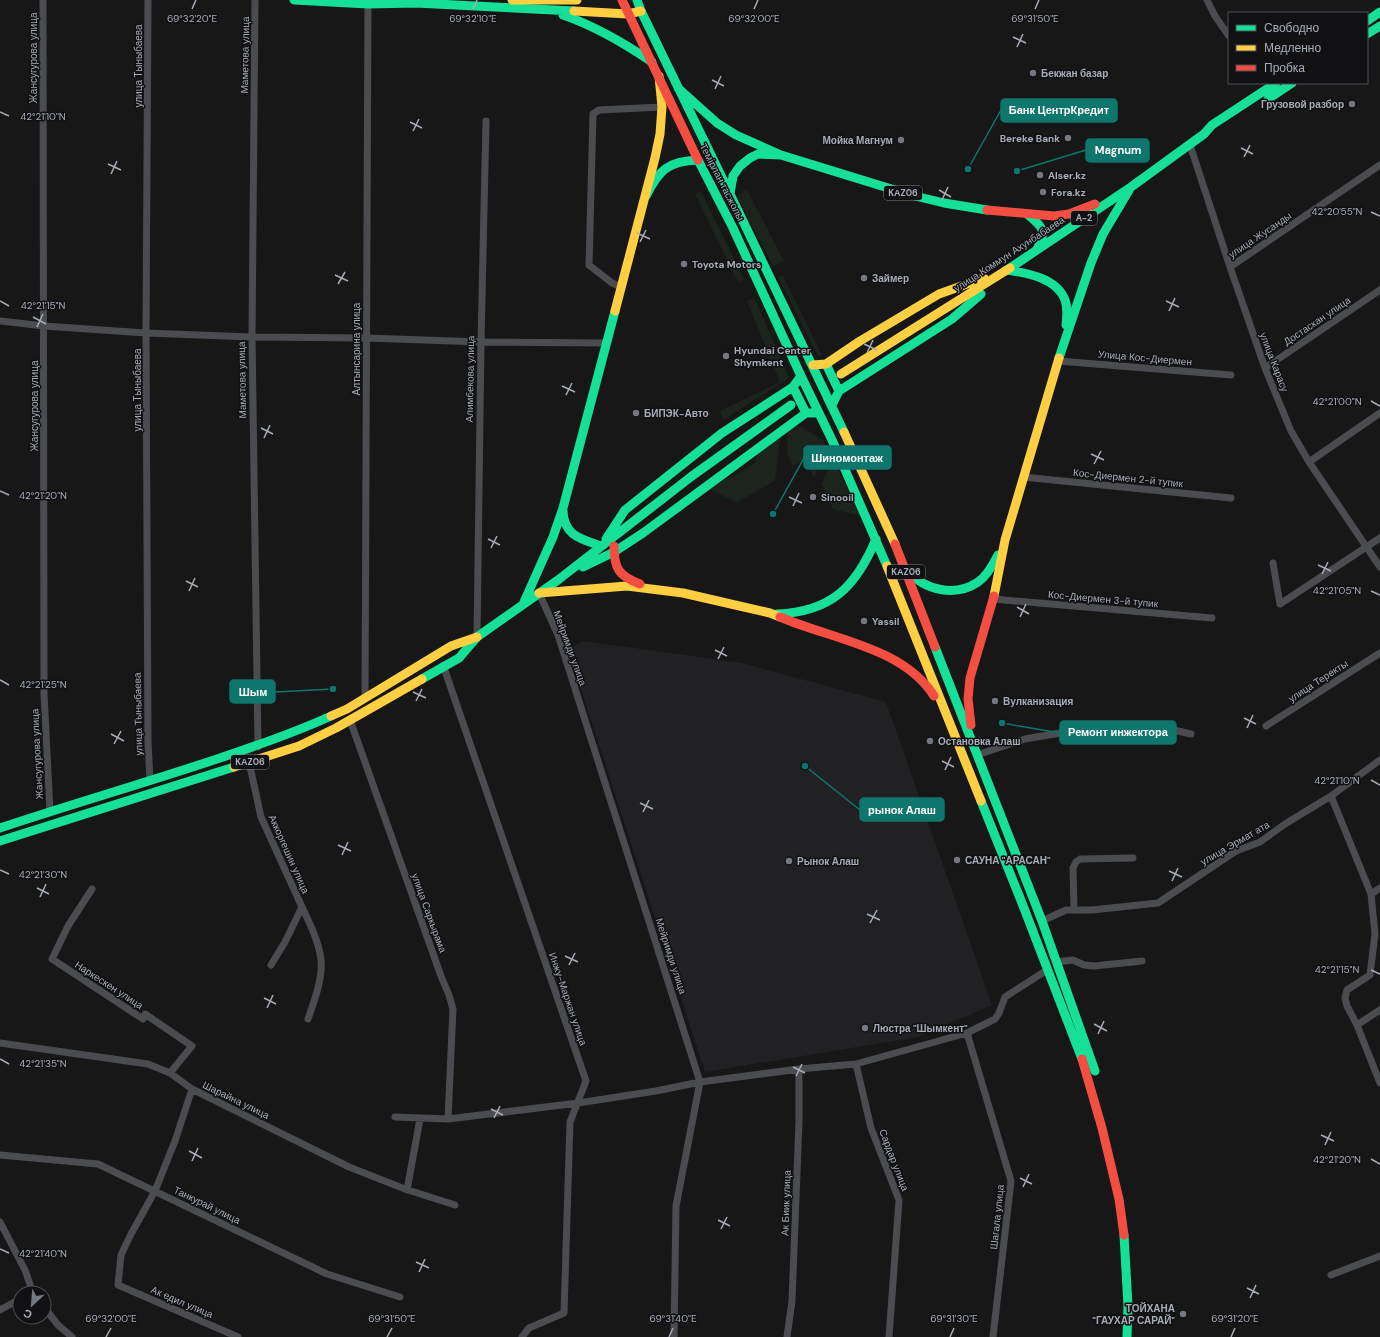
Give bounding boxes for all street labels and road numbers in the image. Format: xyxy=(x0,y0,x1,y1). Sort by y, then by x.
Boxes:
street label: Жансугурова улица xyxy=(27,12,40,104)
street label: Маметова улица xyxy=(238,16,252,94)
street label: улица Тыныбаева xyxy=(132,24,145,108)
street label: Темірлан тасжолы xyxy=(697,141,747,223)
road number: KАZ06 xyxy=(884,186,922,200)
street label: улица Жусанды xyxy=(1226,209,1294,261)
road number: A-2 xyxy=(1071,211,1097,225)
street label: улица Коммун Ахунбабаева xyxy=(951,213,1067,295)
street label: Достаскан улица xyxy=(1281,293,1353,348)
street label: Алтынсарина улица xyxy=(350,302,363,395)
street label: улица Карасу xyxy=(1257,330,1291,394)
street label: Алимбекова улица xyxy=(463,335,477,423)
street label: Маметова улица xyxy=(235,341,249,419)
street label: Улица Кос-Диермен xyxy=(1097,347,1193,369)
street label: улица Тыныбаева xyxy=(131,348,144,432)
street label: Жансугурова улица xyxy=(28,360,41,452)
street label: Кос-Диермен 2-й тупик xyxy=(1072,466,1184,490)
road number: KАZ06 xyxy=(887,565,925,579)
street label: Кос-Диермен 3-й тупик xyxy=(1047,588,1159,610)
street label: Мейримди улица xyxy=(550,609,590,688)
street label: улица Теректы xyxy=(1286,657,1350,705)
street label: улица Тыныбаева xyxy=(131,672,145,756)
street label: Жансугурова улица xyxy=(28,708,46,800)
road number: KАZ06 xyxy=(231,755,269,769)
street label: Аккоргешин улица xyxy=(266,813,312,896)
street label: улица Эрмат ата xyxy=(1198,818,1272,868)
street label: улица Саркырама xyxy=(409,871,450,955)
street label: Мейримди улица xyxy=(653,916,690,996)
street label: Инжу-Маржан улица xyxy=(546,951,590,1048)
street label: Наркескен улица xyxy=(72,958,146,1012)
street label: Шарайна улица xyxy=(200,1078,272,1122)
street label: Сардар улица xyxy=(876,1127,912,1193)
street label: Ак Биик улица xyxy=(778,1169,794,1236)
street label: Танкурай улица xyxy=(171,1183,243,1227)
street label: Шагала улица xyxy=(987,1183,1007,1250)
street label: Ак едил улица xyxy=(149,1283,216,1321)

